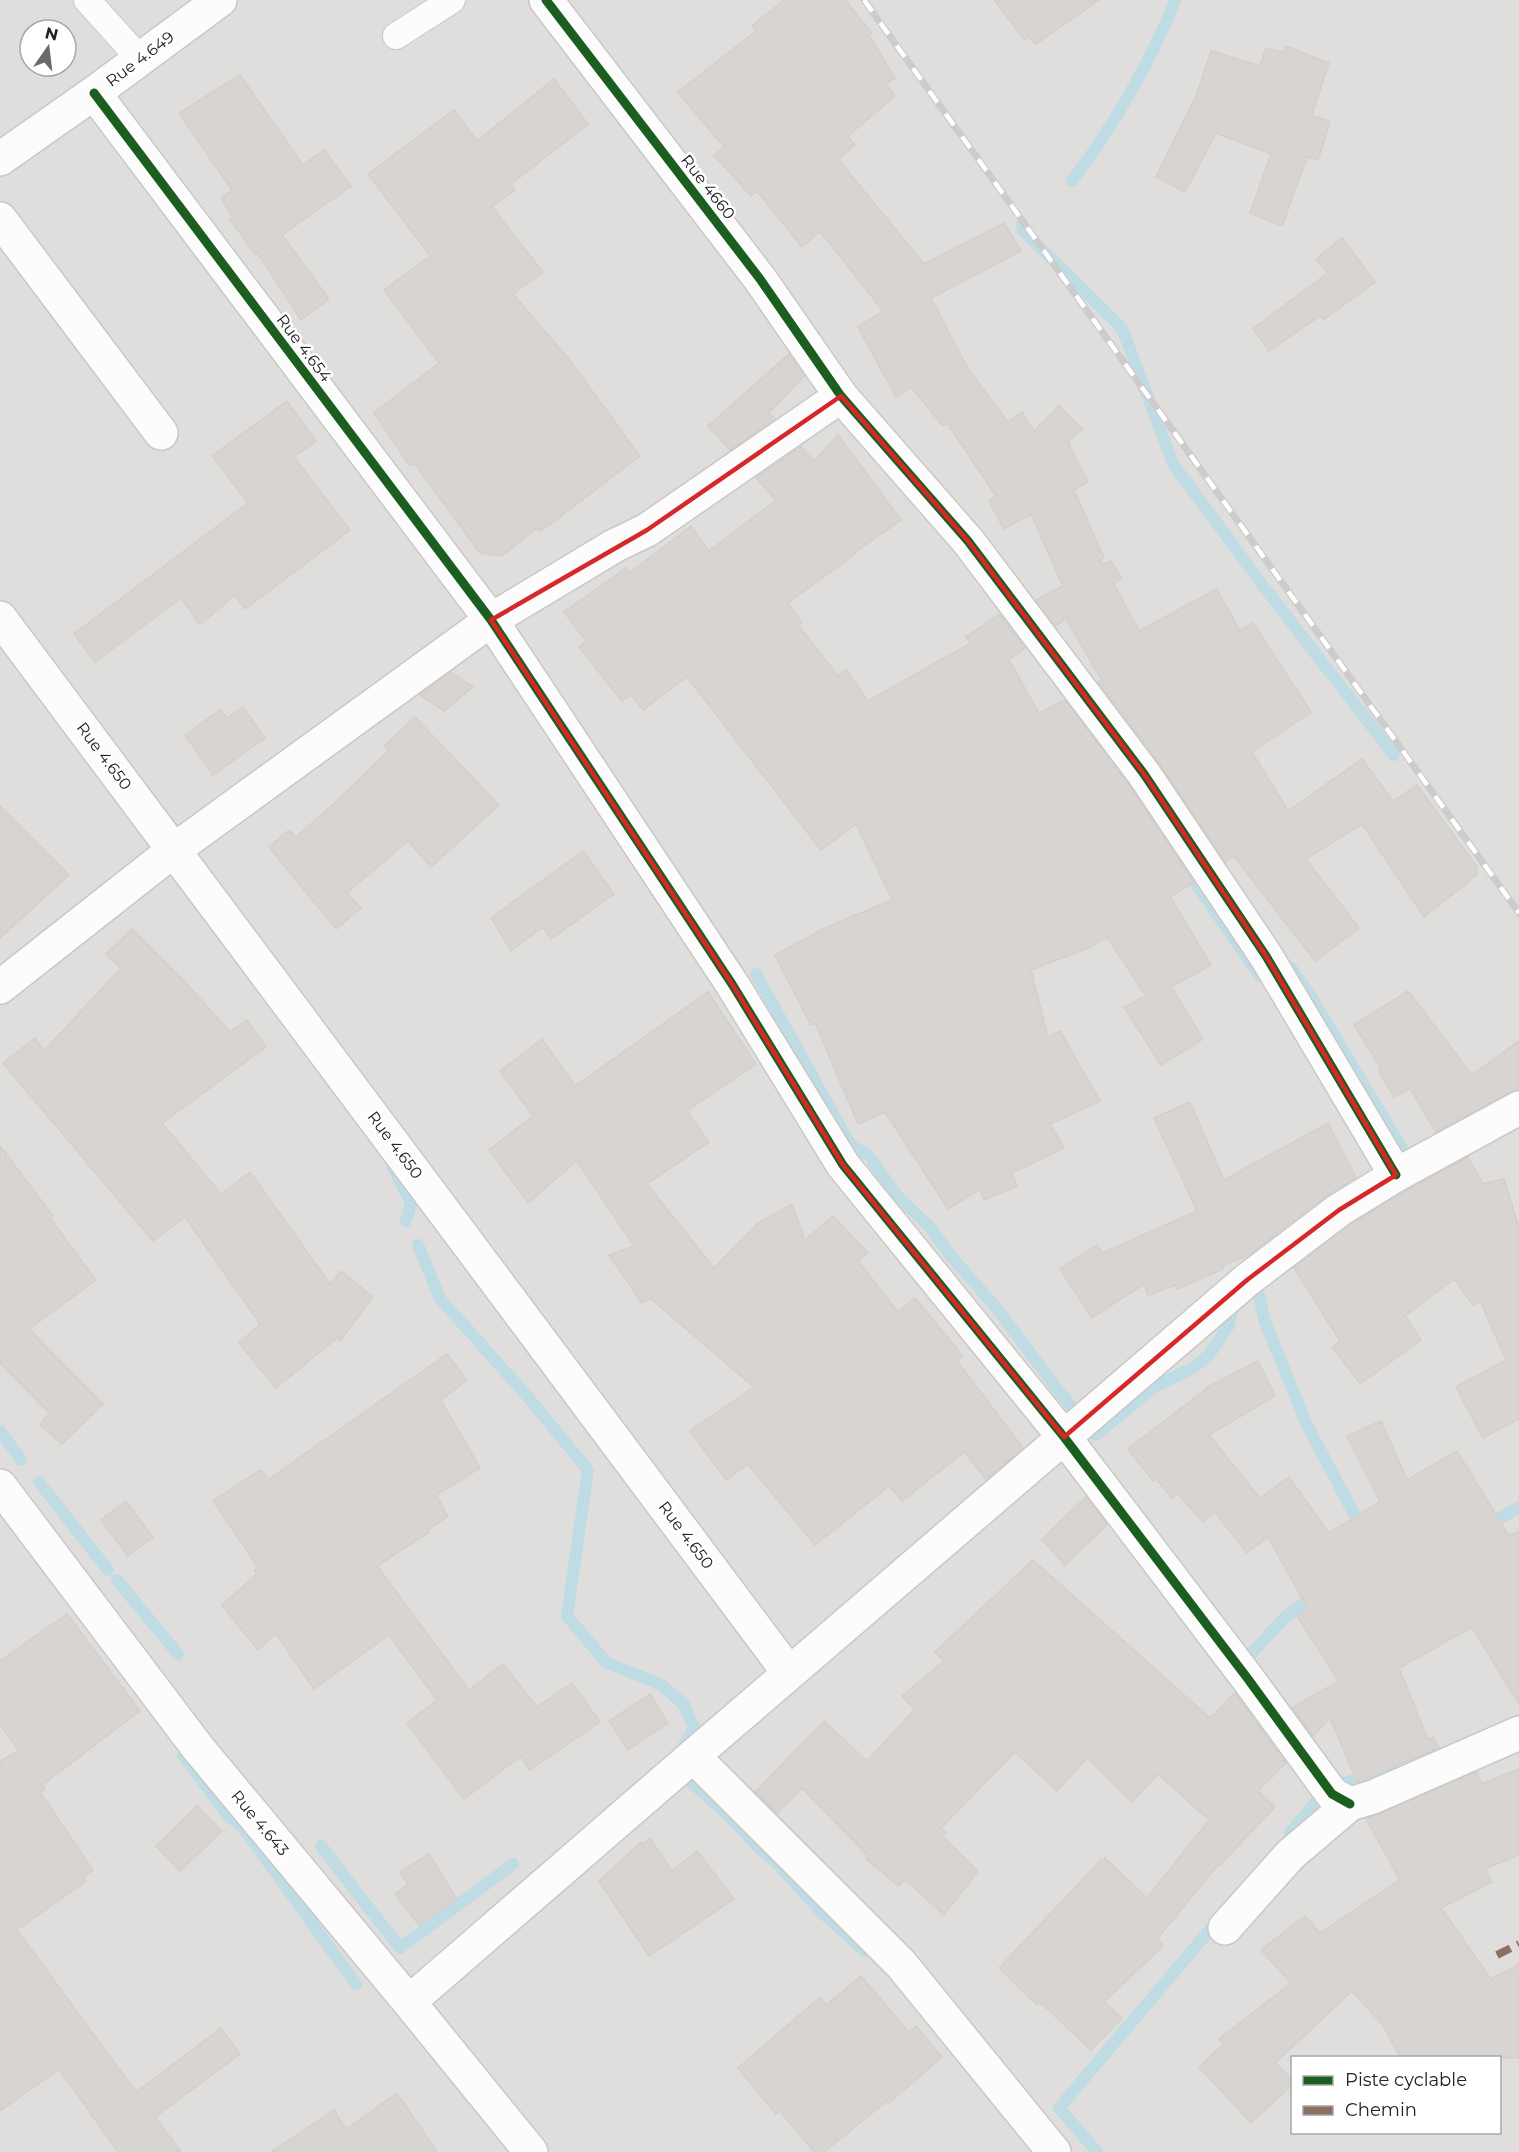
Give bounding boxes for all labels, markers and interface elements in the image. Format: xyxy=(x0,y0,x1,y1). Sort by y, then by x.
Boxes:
north arrow xyxy=(18,18,78,78)
text: N xyxy=(43,23,60,45)
street label: Rue 4.649 xyxy=(102,27,178,91)
street label: Rue 4660 xyxy=(677,151,739,223)
street label: Rue 4.654 xyxy=(272,310,336,386)
street label: Rue 4.650 xyxy=(72,718,136,794)
street label: Rue 4.650 xyxy=(363,1107,427,1183)
street label: Rue 4.650 xyxy=(654,1497,718,1573)
street label: Rue 4.643 xyxy=(227,1786,293,1860)
legend xyxy=(1291,2056,1501,2134)
text: Piste cyclable xyxy=(1345,2069,1467,2091)
text: Chemin xyxy=(1345,2099,1417,2121)

